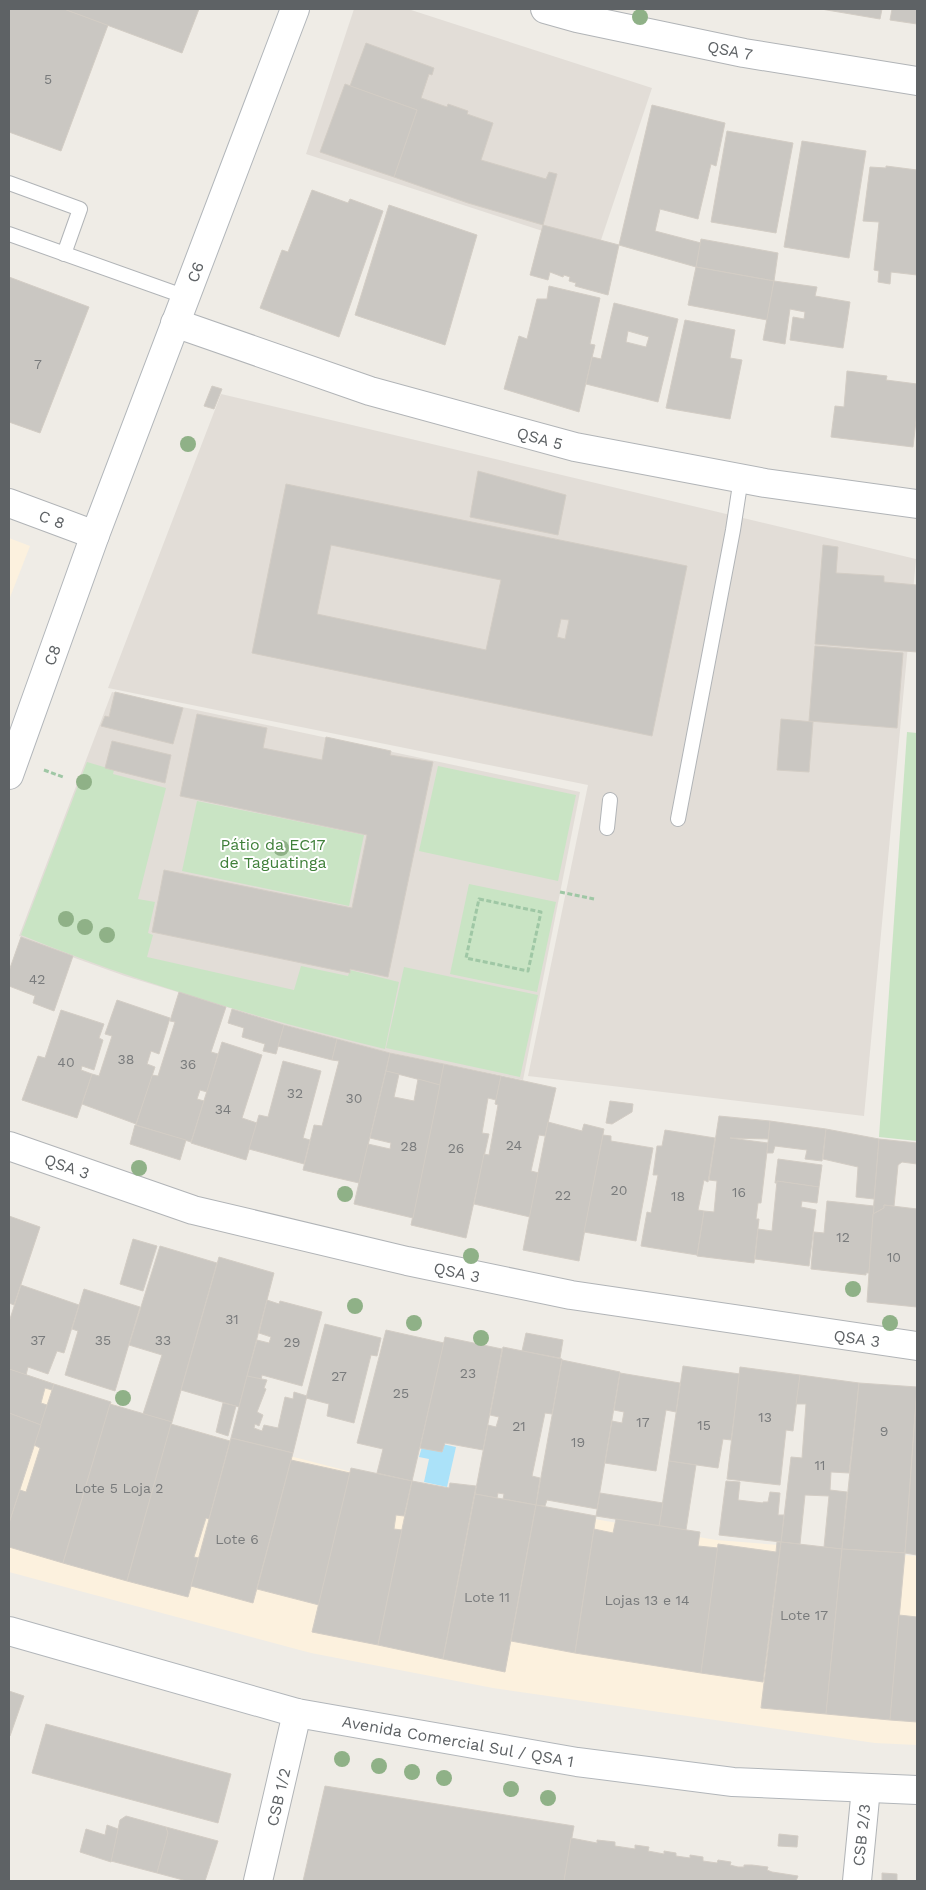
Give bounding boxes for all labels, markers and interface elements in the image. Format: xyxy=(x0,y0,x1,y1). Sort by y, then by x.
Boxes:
street label: QSA 7 xyxy=(706,37,754,64)
house number: 5 xyxy=(44,71,52,87)
street label: C6 xyxy=(183,259,208,285)
house number: 7 xyxy=(34,356,42,372)
street label: QSA 5 xyxy=(515,423,565,454)
street label: C 8 xyxy=(36,506,68,533)
street label: C8 xyxy=(40,642,65,668)
park label: Pátio da EC17 de Taguatinga xyxy=(220,835,326,872)
house number: 42 xyxy=(29,971,45,987)
house number: 38 xyxy=(118,1051,134,1067)
house number: 40 xyxy=(57,1054,75,1070)
house number: 36 xyxy=(180,1056,196,1072)
house number: 32 xyxy=(287,1085,303,1101)
house number: 30 xyxy=(346,1090,362,1106)
house number: 34 xyxy=(215,1101,231,1117)
house number: 24 xyxy=(506,1137,522,1153)
house number: 28 xyxy=(401,1138,417,1154)
house number: 26 xyxy=(448,1140,464,1156)
street label: QSA 3 xyxy=(42,1150,92,1183)
house number: 20 xyxy=(611,1182,627,1198)
house number: 16 xyxy=(732,1184,746,1200)
house number: 22 xyxy=(555,1187,571,1203)
house number: 18 xyxy=(671,1188,685,1204)
house number: 12 xyxy=(836,1229,850,1245)
house number: 10 xyxy=(887,1249,901,1265)
street label: QSA 3 xyxy=(432,1258,482,1287)
house number: 31 xyxy=(225,1311,239,1327)
street label: QSA 3 xyxy=(832,1326,881,1351)
house number: 37 xyxy=(30,1332,46,1348)
house number: 35 xyxy=(95,1332,111,1348)
house number: 33 xyxy=(155,1332,171,1348)
house number: 29 xyxy=(284,1334,300,1350)
house number: 23 xyxy=(460,1365,476,1381)
house number: 27 xyxy=(331,1368,347,1384)
house number: 25 xyxy=(393,1385,409,1401)
house number: 13 xyxy=(758,1409,772,1425)
house number: 17 xyxy=(636,1414,650,1430)
house number: 15 xyxy=(697,1417,711,1433)
house number: 21 xyxy=(512,1418,526,1434)
house number: 9 xyxy=(880,1423,888,1439)
house number: 19 xyxy=(571,1434,585,1450)
house number: 11 xyxy=(815,1457,825,1473)
house number: Lote 5 Loja 2 xyxy=(75,1480,163,1496)
house number: Lote 6 xyxy=(215,1531,259,1547)
house number: Lote 11 xyxy=(464,1589,510,1605)
house number: Lojas 13 e 14 xyxy=(604,1592,690,1608)
house number: Lote 17 xyxy=(780,1607,828,1623)
street label: Avenida Comercial Sul / QSA 1 xyxy=(341,1712,575,1771)
street label: CSB 1/2 xyxy=(263,1766,294,1828)
street label: CSB 2/3 xyxy=(849,1803,874,1867)

